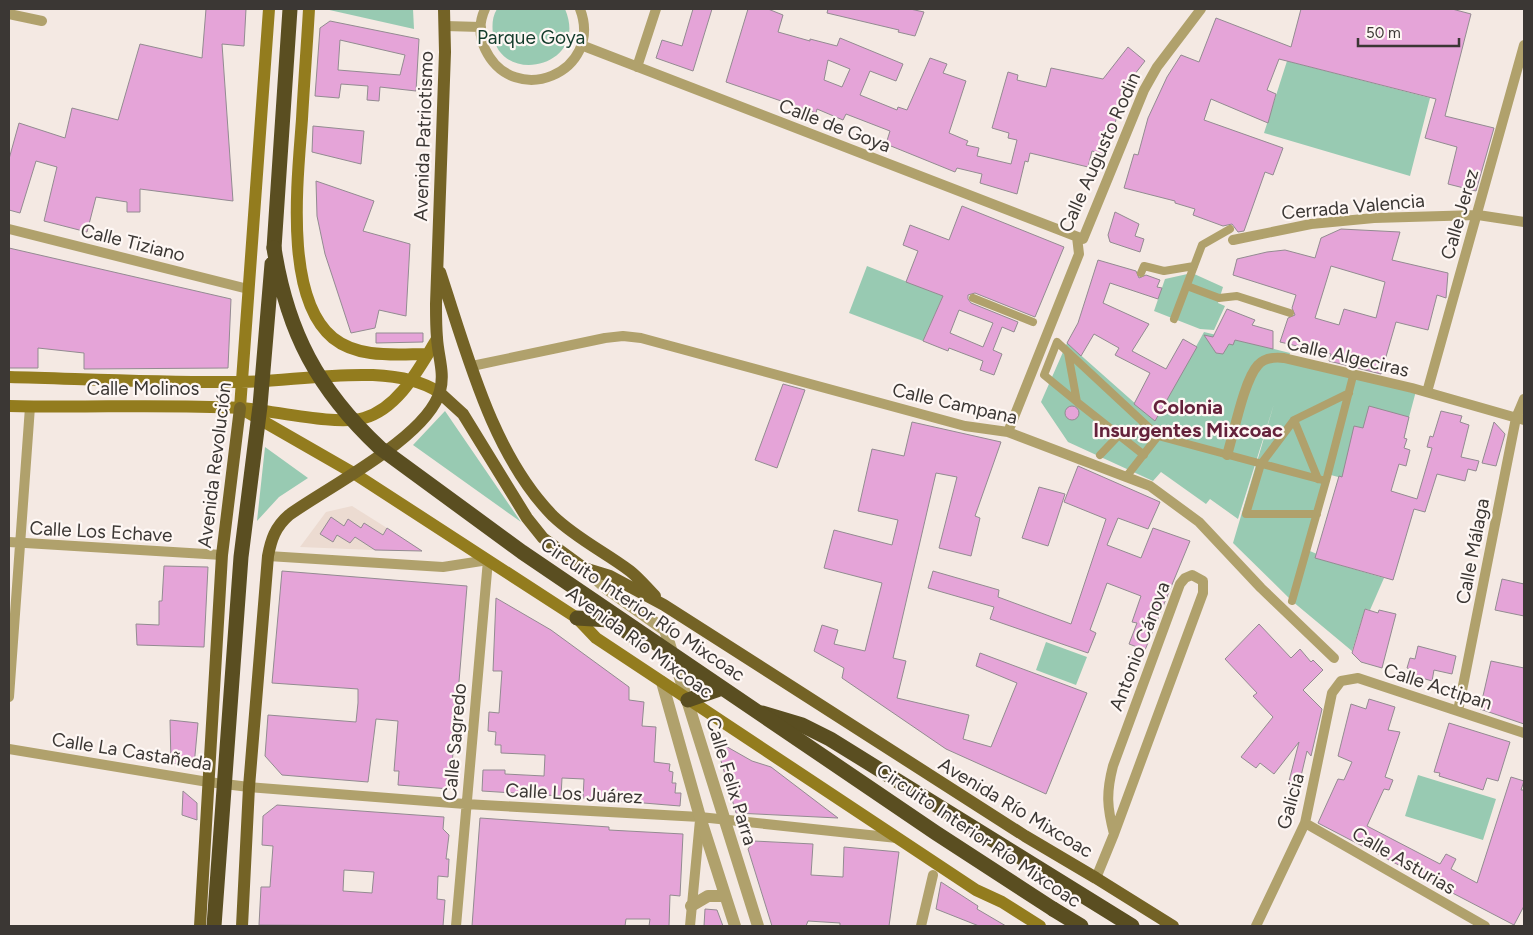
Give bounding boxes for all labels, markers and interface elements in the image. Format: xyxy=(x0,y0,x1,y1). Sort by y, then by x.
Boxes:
scale bar xyxy=(1358,15,1459,47)
text: 50 m xyxy=(1366,24,1401,42)
park label: Parque Goya xyxy=(477,26,585,49)
street label: Avenida Patriotismo xyxy=(409,50,438,222)
street label: Calle Augusto Rodin xyxy=(1054,69,1145,236)
street label: Calle de Goya xyxy=(776,94,894,157)
street label: Calle Jerez xyxy=(1436,166,1483,262)
street label: Cerrada Valencia xyxy=(1280,189,1426,224)
street label: Calle Tiziano xyxy=(78,218,187,267)
street label: Calle Algeciras xyxy=(1284,331,1412,382)
street label: Calle Molinos xyxy=(87,377,200,400)
street label: Calle Campana xyxy=(890,378,1020,429)
street label: Avenida Revolución xyxy=(193,381,236,549)
district label: Colonia Insurgentes Mixcoac xyxy=(1093,395,1283,442)
street label: Calle Málaga xyxy=(1451,496,1494,606)
street label: Calle Los Echave xyxy=(29,516,173,547)
street label: Circuito Interior Río Mixcoac xyxy=(536,532,749,686)
street label: Antonio Cánova xyxy=(1104,578,1175,714)
street label: Avenida Río Mixcoac xyxy=(562,581,718,703)
street label: Calle Actipan xyxy=(1381,658,1495,715)
street label: Calle Sagredo xyxy=(438,682,471,802)
street label: Calle Felix Parra xyxy=(701,714,762,848)
street label: Calle La Castañeda xyxy=(50,727,214,776)
street label: Avenida Río Mixcoac xyxy=(934,752,1097,863)
street label: Circuito Interior Río Mixcoac xyxy=(872,758,1085,912)
street label: Galicia xyxy=(1272,771,1309,832)
street label: Calle Los Juárez xyxy=(505,778,643,809)
street label: Calle Asturias xyxy=(1348,822,1460,899)

